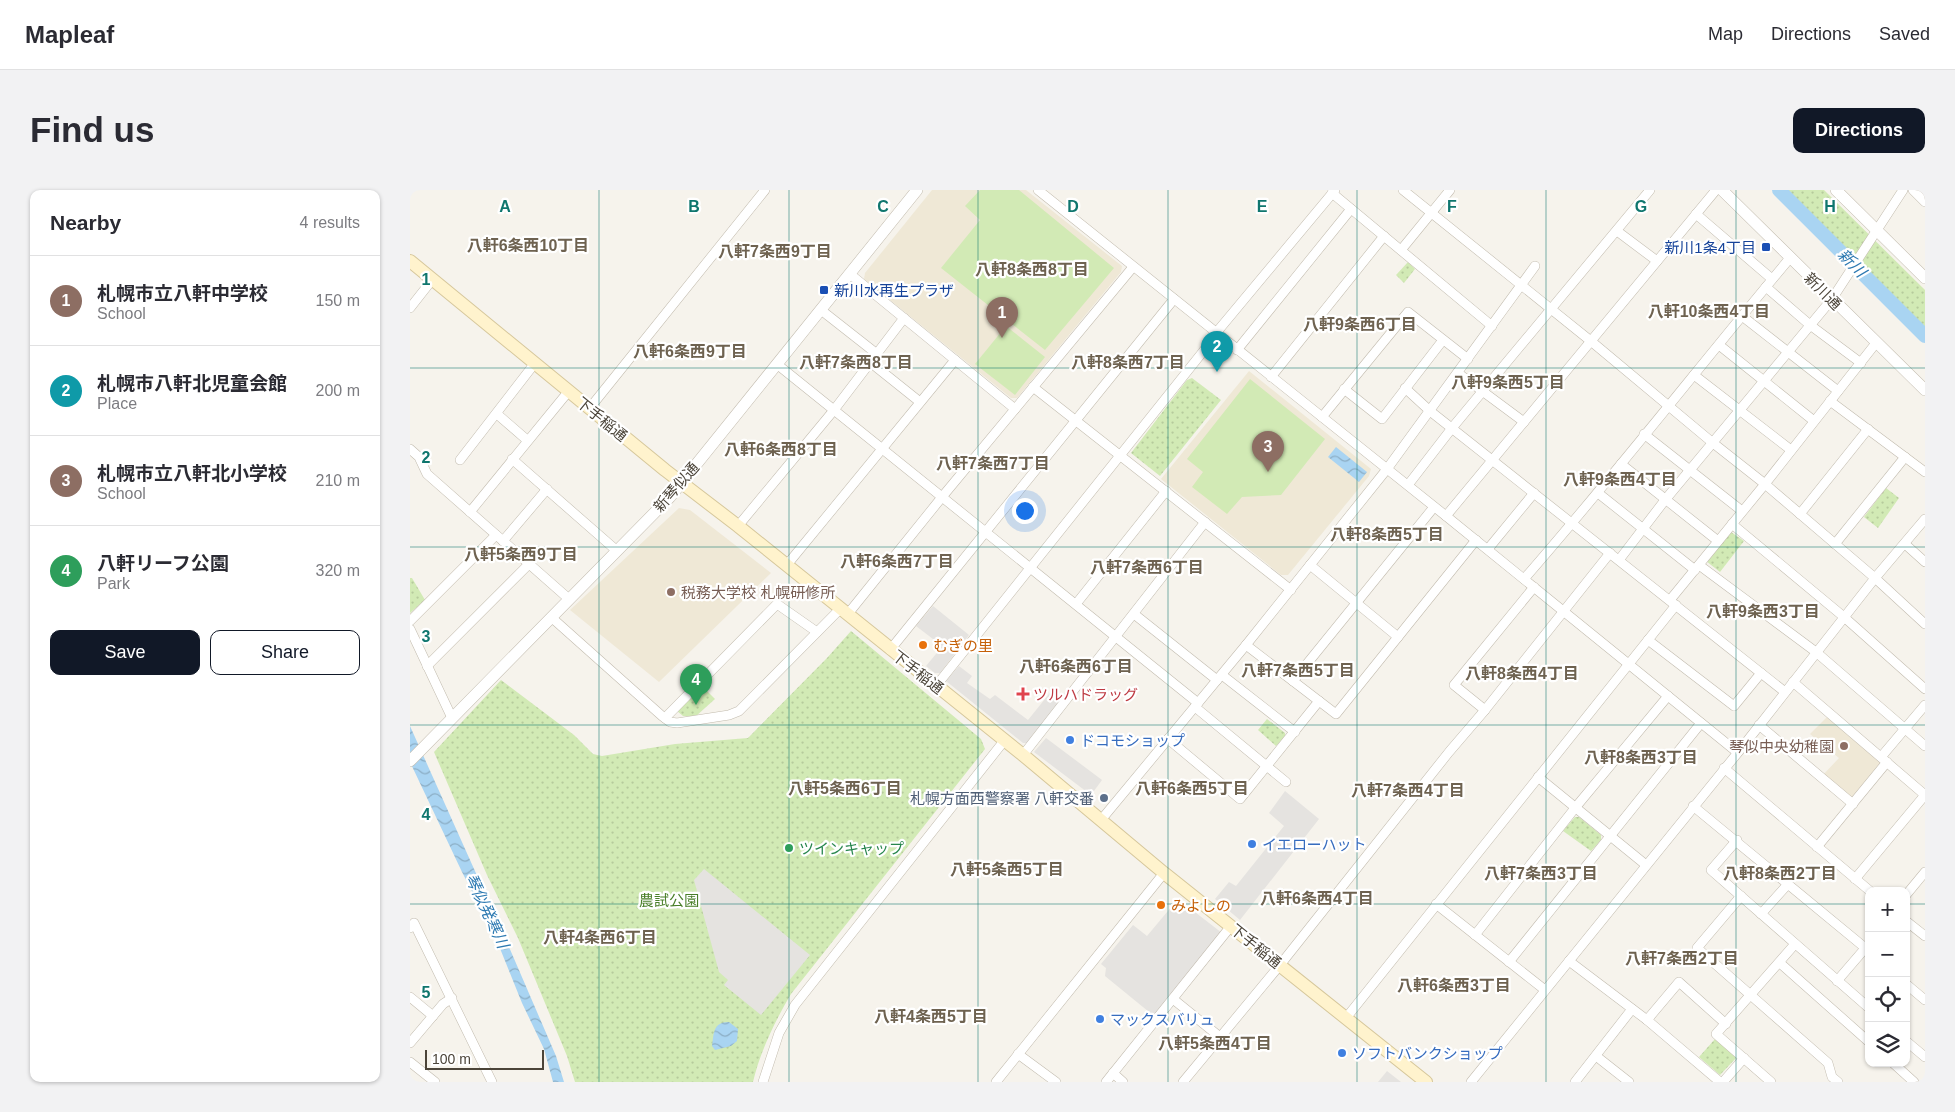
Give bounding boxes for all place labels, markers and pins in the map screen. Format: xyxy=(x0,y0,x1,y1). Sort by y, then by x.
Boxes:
place label: 新川1条4丁目 xyxy=(1664,239,1756,256)
marker: 新川1条4丁目 xyxy=(1760,241,1772,253)
place label: 新川水再生プラザ xyxy=(834,282,954,299)
marker: 新川水再生プラザ xyxy=(818,284,830,296)
pin: 1 xyxy=(986,297,1018,338)
pin: 2 xyxy=(1201,331,1233,372)
pin: 3 xyxy=(1252,431,1284,472)
place label: 税務大学校 札幌研修所 xyxy=(681,584,835,601)
marker: 税務大学校 札幌研修所 xyxy=(665,586,677,598)
place label: むぎの里 xyxy=(933,637,993,654)
marker: むぎの里 xyxy=(917,639,929,651)
pin: 4 xyxy=(680,664,712,705)
place label: ツルハドラッグ xyxy=(1033,686,1138,703)
marker: ツルハドラッグ xyxy=(1017,688,1029,700)
place label: ドコモショップ xyxy=(1080,732,1185,749)
marker: ドコモショップ xyxy=(1064,734,1076,746)
place label: 琴似中央幼稚園 xyxy=(1729,738,1834,755)
marker: 琴似中央幼稚園 xyxy=(1838,740,1850,752)
place label: 札幌方面西警察署 八軒交番 xyxy=(910,790,1094,807)
marker: 札幌方面西警察署 八軒交番 xyxy=(1098,792,1110,804)
place label: イエローハット xyxy=(1262,836,1367,853)
marker: イエローハット xyxy=(1246,838,1258,850)
place label: ツインキャップ xyxy=(799,840,904,857)
marker: ツインキャップ xyxy=(783,842,795,854)
place label: みよしの xyxy=(1171,897,1231,914)
marker: みよしの xyxy=(1155,899,1167,911)
place label: マックスバリュ xyxy=(1110,1011,1215,1028)
marker: マックスバリュ xyxy=(1094,1013,1106,1025)
place label: ソフトバンクショップ xyxy=(1352,1045,1503,1062)
marker: ソフトバンクショップ xyxy=(1336,1047,1348,1059)

